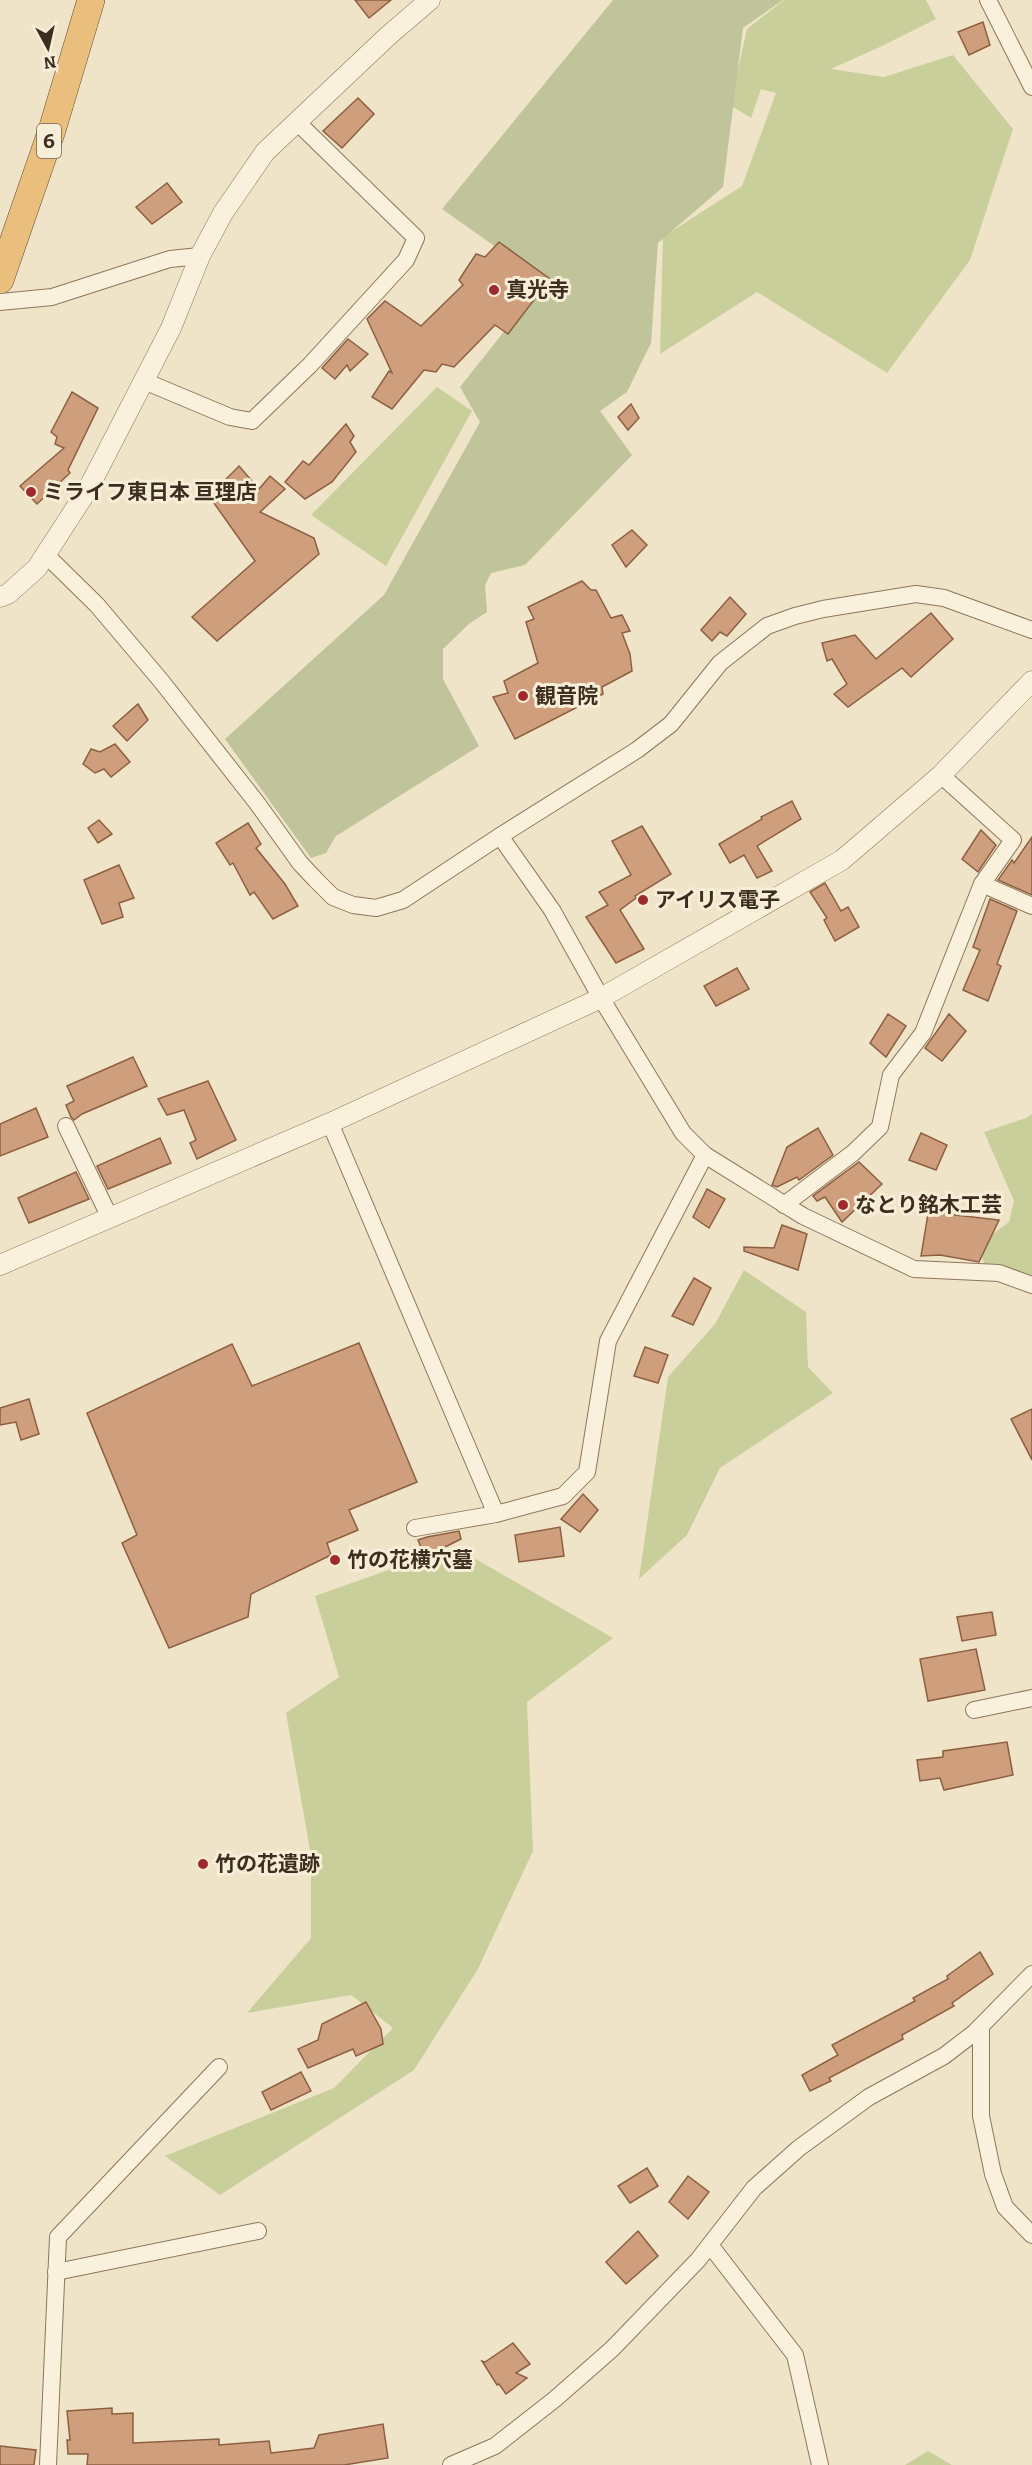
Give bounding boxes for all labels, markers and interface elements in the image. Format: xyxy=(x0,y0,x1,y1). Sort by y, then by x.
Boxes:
north arrow xyxy=(18,18,78,78)
text: N xyxy=(43,52,57,73)
road number: 6 xyxy=(37,124,61,158)
place label: 真光寺 xyxy=(506,277,569,303)
marker: 真光寺 xyxy=(487,283,501,297)
place label: ミライフ東日本 亘理店 xyxy=(43,479,257,505)
marker: ミライフ東日本 亘理店 xyxy=(24,485,38,499)
place label: 観音院 xyxy=(535,683,598,709)
marker: 観音院 xyxy=(516,689,530,703)
place label: アイリス電子 xyxy=(655,887,780,913)
marker: アイリス電子 xyxy=(636,893,650,907)
place label: なとり銘木工芸 xyxy=(855,1192,1002,1218)
marker: なとり銘木工芸 xyxy=(836,1198,850,1212)
place label: 竹の花横穴墓 xyxy=(347,1547,473,1573)
marker: 竹の花横穴墓 xyxy=(328,1553,342,1567)
place label: 竹の花遺跡 xyxy=(215,1851,320,1877)
marker: 竹の花遺跡 xyxy=(196,1857,210,1871)

